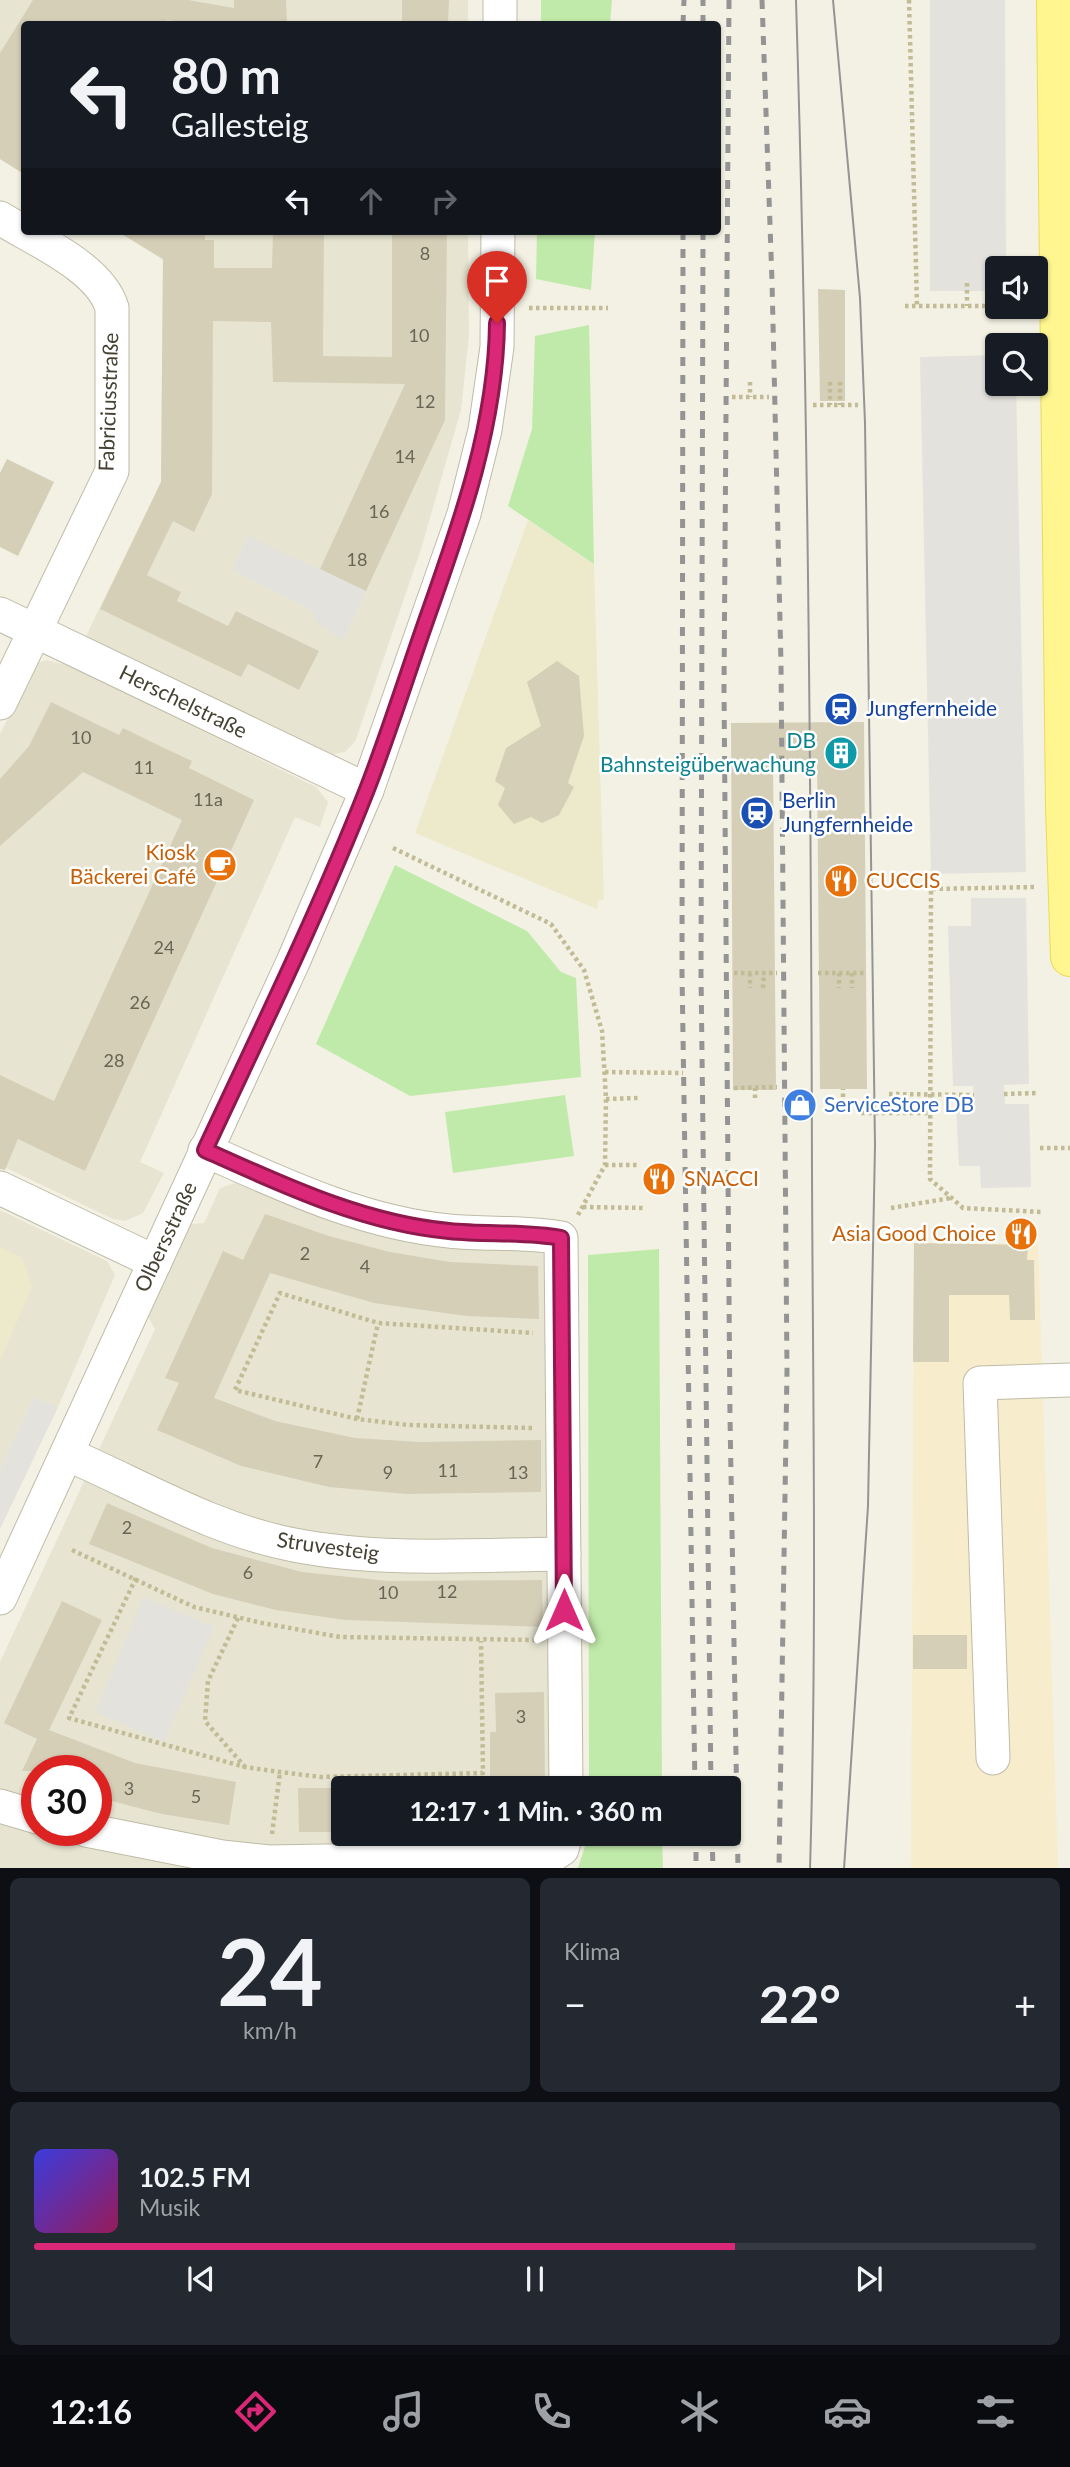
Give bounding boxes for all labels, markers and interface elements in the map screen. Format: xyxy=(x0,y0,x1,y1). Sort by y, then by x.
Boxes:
text: 80 m xyxy=(171,46,281,104)
icon: left xyxy=(56,49,147,140)
text: Gallesteig xyxy=(171,105,309,144)
icon: left xyxy=(279,182,317,220)
icon: ahead xyxy=(352,182,390,220)
icon: right xyxy=(425,182,463,220)
house number: 8 xyxy=(420,242,430,264)
pin xyxy=(467,251,527,323)
map controls xyxy=(985,256,1048,396)
button: sound xyxy=(985,256,1048,319)
icon: arrive xyxy=(478,262,516,300)
house number: 10 xyxy=(409,324,429,346)
street label: Fabriciusstraße xyxy=(93,332,122,472)
button: search xyxy=(985,333,1048,396)
house number: 12 xyxy=(415,390,435,412)
house number: 14 xyxy=(395,445,415,467)
house number: 16 xyxy=(369,500,389,522)
house number: 18 xyxy=(347,548,367,570)
street label: Herschelstraße xyxy=(116,659,252,742)
station icon: Jungfernheide xyxy=(822,690,860,728)
place label: Jungfernheide xyxy=(866,695,997,720)
house number: 10 xyxy=(71,726,91,748)
place label: DB Bahnsteigüberwachung xyxy=(600,727,816,776)
building icon: DB Bahnsteigüberwachung xyxy=(822,734,860,772)
house number: 11 xyxy=(134,756,154,778)
place label: Berlin Jungfernheide xyxy=(782,787,913,836)
house number: 11a xyxy=(193,788,223,810)
station icon: Berlin Jungfernheide xyxy=(738,794,776,832)
place label: Kiosk Bäckerei Café xyxy=(70,839,196,888)
cafe icon: Kiosk Bäckerei Café xyxy=(201,846,239,884)
restaurant icon: CUCCIS xyxy=(822,862,860,900)
place label: CUCCIS xyxy=(866,867,941,892)
house number: 24 xyxy=(154,936,174,958)
house number: 26 xyxy=(130,991,150,1013)
house number: 28 xyxy=(104,1049,124,1071)
shop icon: ServiceStore DB xyxy=(781,1086,819,1124)
place label: ServiceStore DB xyxy=(824,1091,974,1116)
restaurant icon: SNACCI xyxy=(640,1160,678,1198)
place label: SNACCI xyxy=(684,1165,759,1190)
street label: Olbersstraße xyxy=(128,1177,201,1296)
restaurant icon: Asia Good Choice xyxy=(1002,1215,1040,1253)
place label: Asia Good Choice xyxy=(832,1220,996,1245)
house number: 2 xyxy=(300,1242,310,1264)
house number: 4 xyxy=(360,1255,370,1277)
house number: 7 xyxy=(313,1450,323,1472)
house number: 11 xyxy=(438,1459,458,1481)
house number: 9 xyxy=(383,1461,393,1483)
house number: 13 xyxy=(508,1461,528,1483)
house number: 2 xyxy=(122,1516,132,1538)
street label: Struvesteig xyxy=(275,1526,381,1565)
house number: 6 xyxy=(243,1561,253,1583)
position arrow xyxy=(527,1573,601,1647)
house number: 12 xyxy=(437,1580,457,1602)
house number: 10 xyxy=(378,1581,398,1603)
house number: 3 xyxy=(516,1705,526,1727)
speed limit sign: 30 xyxy=(21,1755,112,1846)
house number: 3 xyxy=(124,1777,134,1799)
house number: 5 xyxy=(191,1785,201,1807)
text: 12:17 · 1 Min. · 360 m xyxy=(409,1795,663,1827)
text: 24 xyxy=(217,1916,323,2025)
text: Klima xyxy=(564,1937,621,1965)
text: 22° xyxy=(759,1972,841,2034)
text: − xyxy=(564,1981,586,2027)
text: + xyxy=(1014,1981,1036,2027)
text: km/h xyxy=(243,2016,297,2044)
text: 102.5 FM xyxy=(139,2161,251,2193)
text: Musik xyxy=(139,2193,200,2221)
icon: previous xyxy=(182,2260,220,2298)
icon: pause xyxy=(516,2260,554,2298)
icon: next xyxy=(850,2260,888,2298)
icon: directions xyxy=(231,2387,280,2436)
icon: music xyxy=(379,2387,428,2436)
icon: phone xyxy=(527,2387,576,2436)
icon: climate xyxy=(675,2387,724,2436)
icon: car xyxy=(823,2387,872,2436)
icon: filters xyxy=(971,2387,1020,2436)
text: 12:16 xyxy=(50,2392,132,2431)

